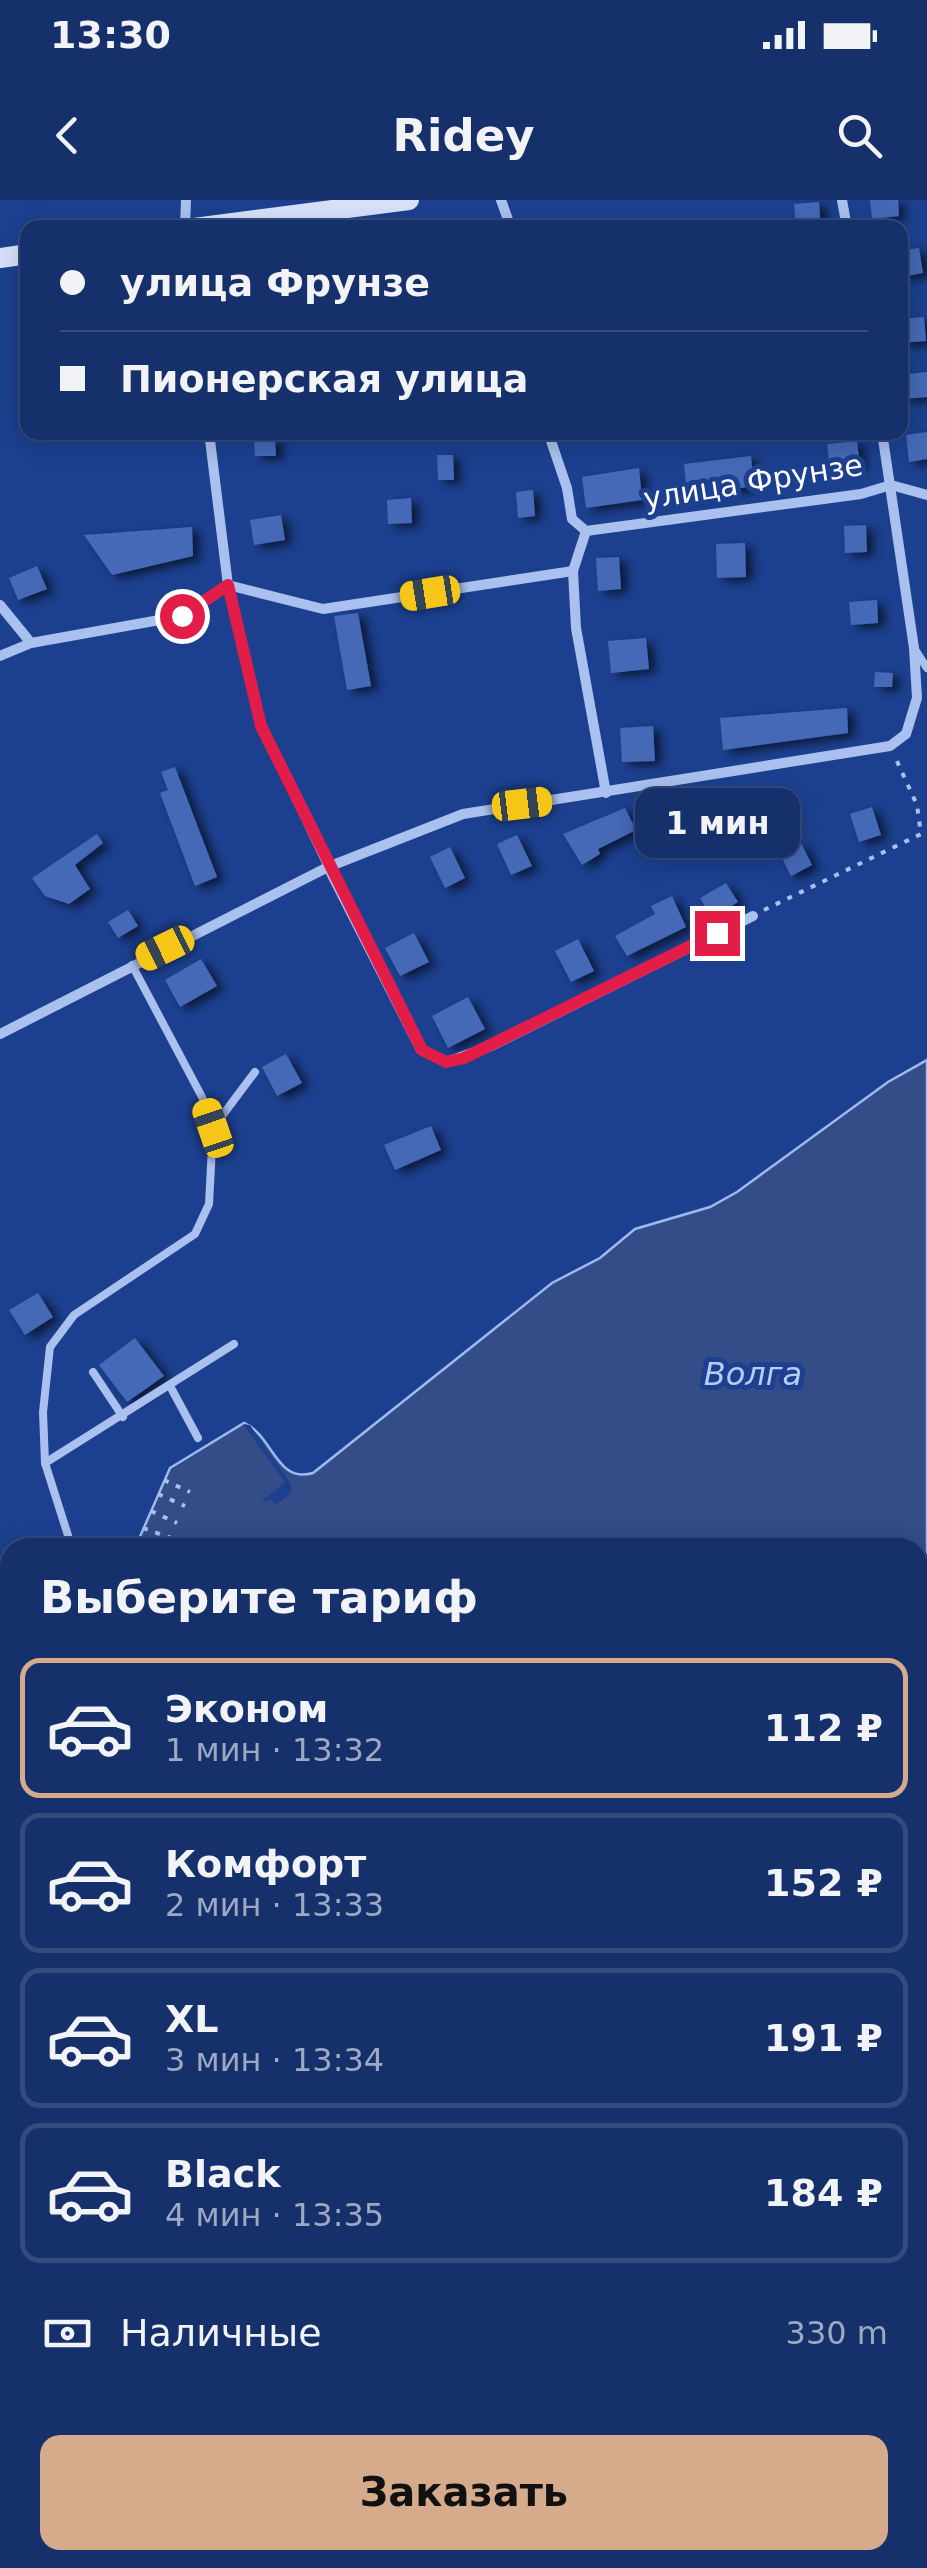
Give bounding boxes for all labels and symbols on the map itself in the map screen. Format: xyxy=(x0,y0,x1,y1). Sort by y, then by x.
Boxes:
street label: улица Фрунзе xyxy=(641,447,865,516)
car xyxy=(398,573,462,613)
route start xyxy=(160,594,205,639)
car xyxy=(490,785,554,823)
callout: 1 мин xyxy=(634,788,800,858)
route end xyxy=(695,911,740,956)
car xyxy=(131,921,199,975)
car xyxy=(189,1095,237,1161)
water label: Волга xyxy=(704,1355,802,1393)

